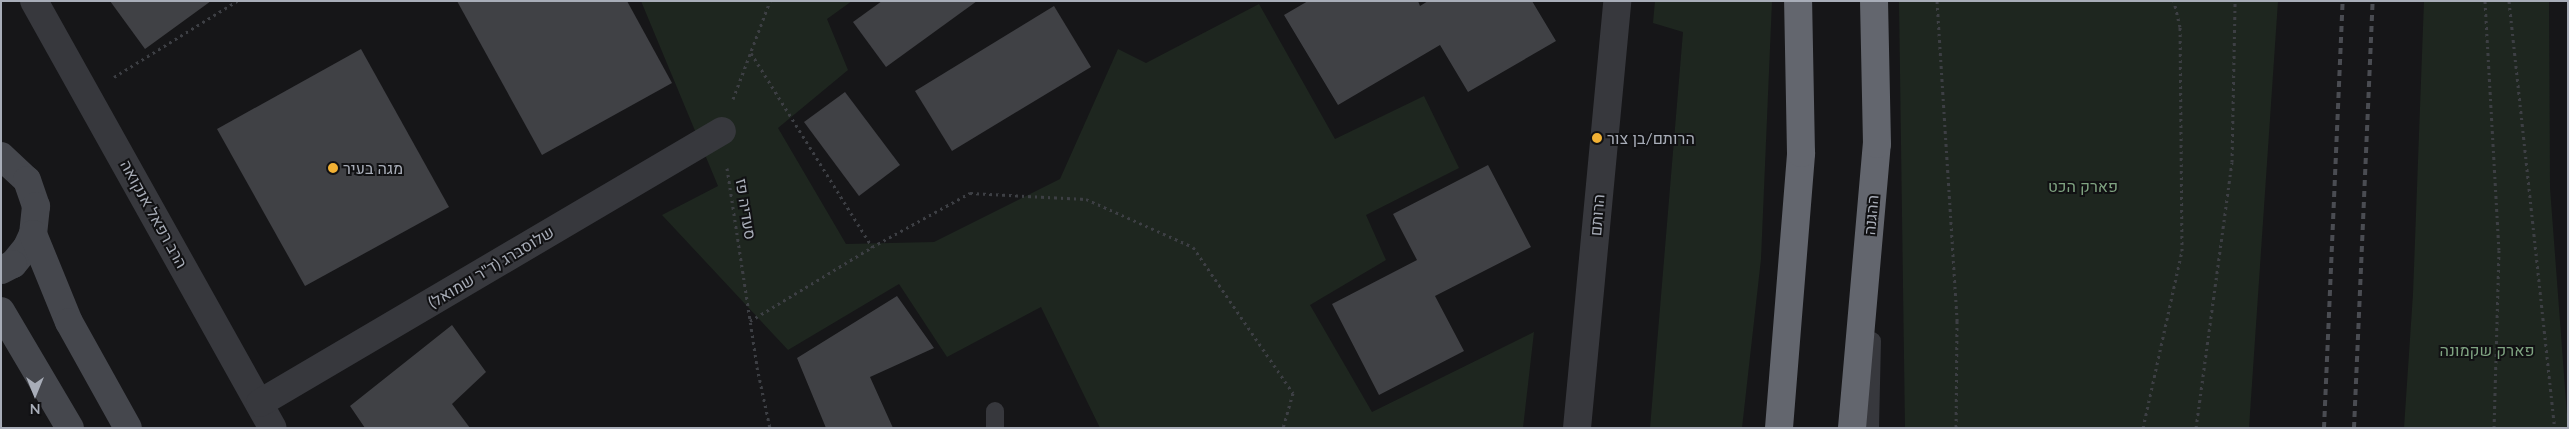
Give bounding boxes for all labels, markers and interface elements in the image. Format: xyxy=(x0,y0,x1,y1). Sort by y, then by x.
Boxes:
place label: הרותם/בן צור xyxy=(1607,128,1695,148)
marker: הרותם/בן צור xyxy=(1591,132,1603,144)
street label: הרב רפאל אנקואה xyxy=(116,157,192,271)
place label: מגה בעיר xyxy=(343,158,403,178)
marker: מגה בעיר xyxy=(327,162,339,174)
park label: פארק הכט xyxy=(2048,176,2118,196)
street label: סעדיה פז xyxy=(732,177,760,241)
street label: הרותם xyxy=(1586,193,1608,237)
street label: ההגנה xyxy=(1860,194,1882,236)
street label: שלוסברג (ד"ר שמואל) xyxy=(425,222,557,312)
park label: פארק שקמונה xyxy=(2440,340,2534,360)
north arrow xyxy=(10,369,60,419)
text: N xyxy=(30,401,40,418)

